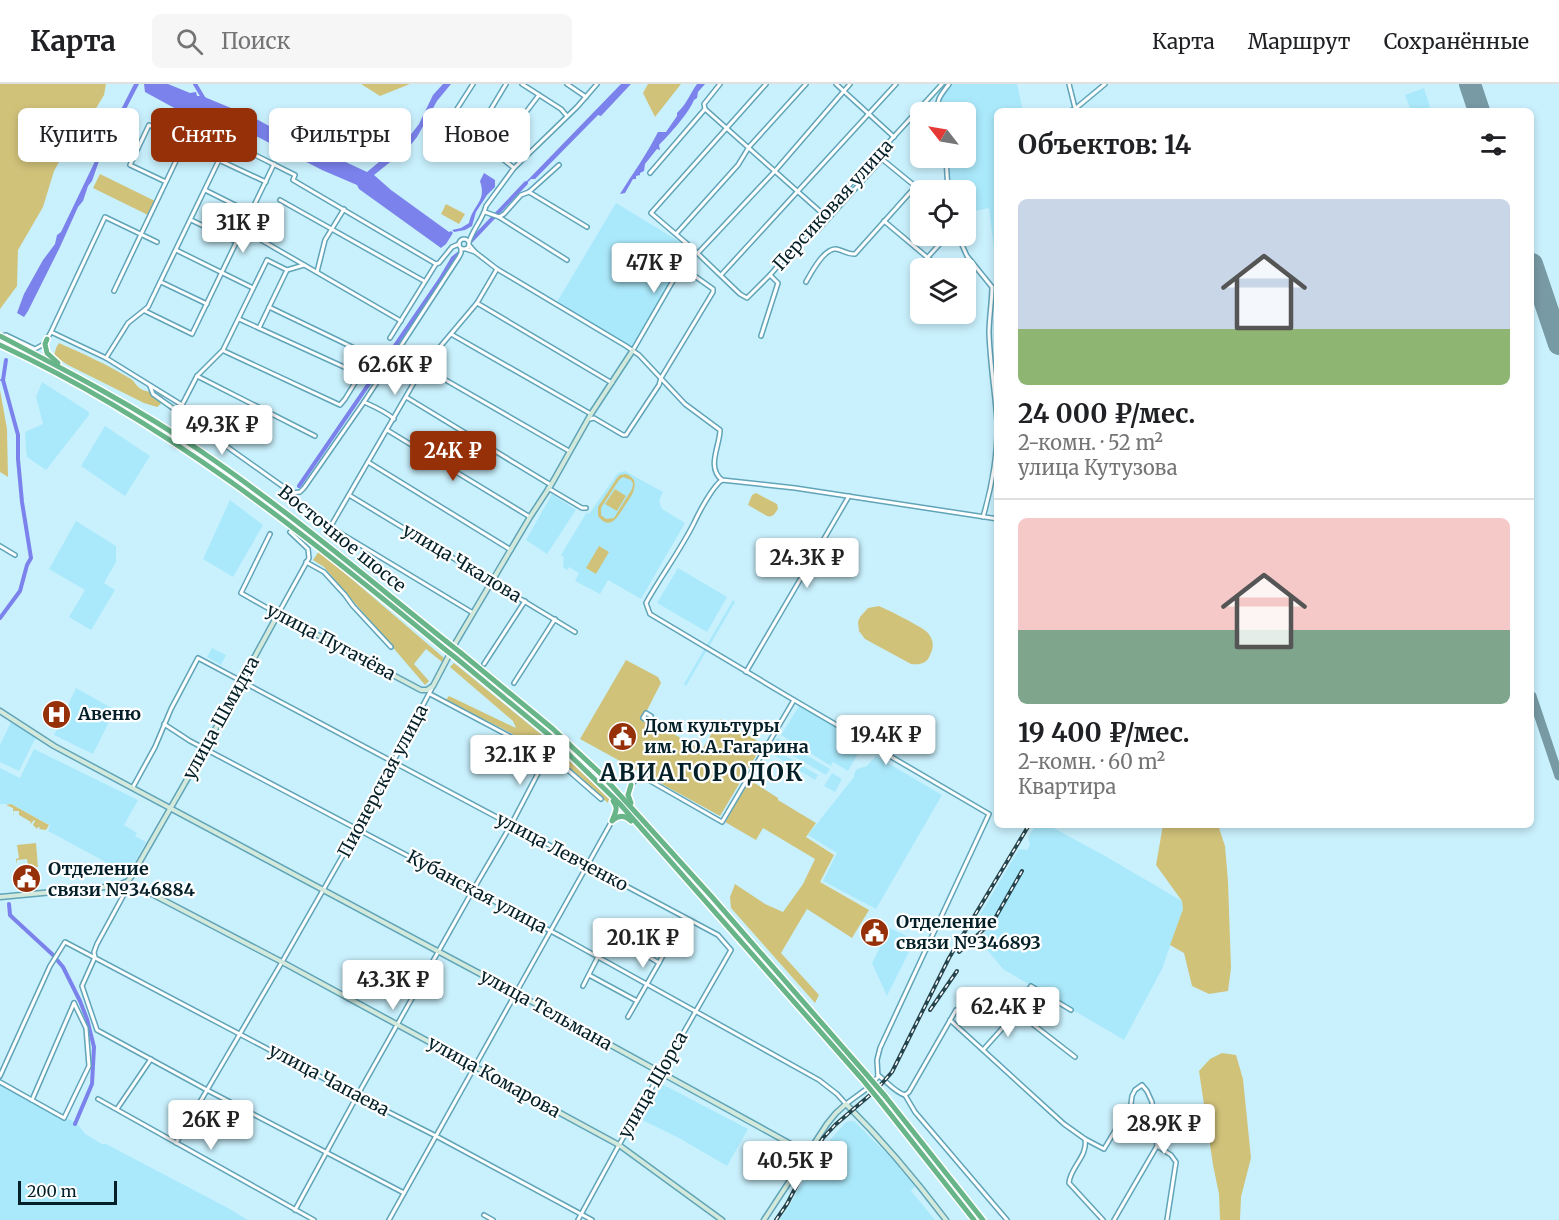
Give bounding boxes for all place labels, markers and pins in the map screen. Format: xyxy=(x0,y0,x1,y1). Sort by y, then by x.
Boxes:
pin: 31K ₽ xyxy=(201,203,285,254)
pin: 47K ₽ xyxy=(612,243,696,294)
pin: 62.6K ₽ xyxy=(340,345,450,396)
pin: 49.3K ₽ xyxy=(167,405,277,456)
pin: 24K ₽ xyxy=(411,431,495,482)
pin: 24.3K ₽ xyxy=(752,538,862,589)
hospital icon: Авеню xyxy=(41,698,73,730)
place label: Авеню xyxy=(77,702,141,725)
place label: Дом культуры им. Ю.А.Гагарина xyxy=(644,714,809,758)
pin: 19.4K ₽ xyxy=(831,715,941,766)
public building icon: Дом культуры им. Ю.А.Гагарина xyxy=(607,720,639,752)
pin: 32.1K ₽ xyxy=(465,735,575,786)
place label: Отделение связи №346884 xyxy=(48,857,196,901)
public building icon: Отделение связи №346884 xyxy=(11,863,43,895)
place label: Отделение связи №346893 xyxy=(896,910,1041,954)
public building icon: Отделение связи №346893 xyxy=(859,916,891,948)
pin: 20.1K ₽ xyxy=(588,918,698,969)
pin: 43.3K ₽ xyxy=(338,960,448,1011)
pin: 62.4K ₽ xyxy=(953,987,1063,1038)
pin: 26K ₽ xyxy=(169,1100,253,1151)
pin: 28.9K ₽ xyxy=(1109,1104,1219,1155)
pin: 40.5K ₽ xyxy=(740,1141,850,1192)

